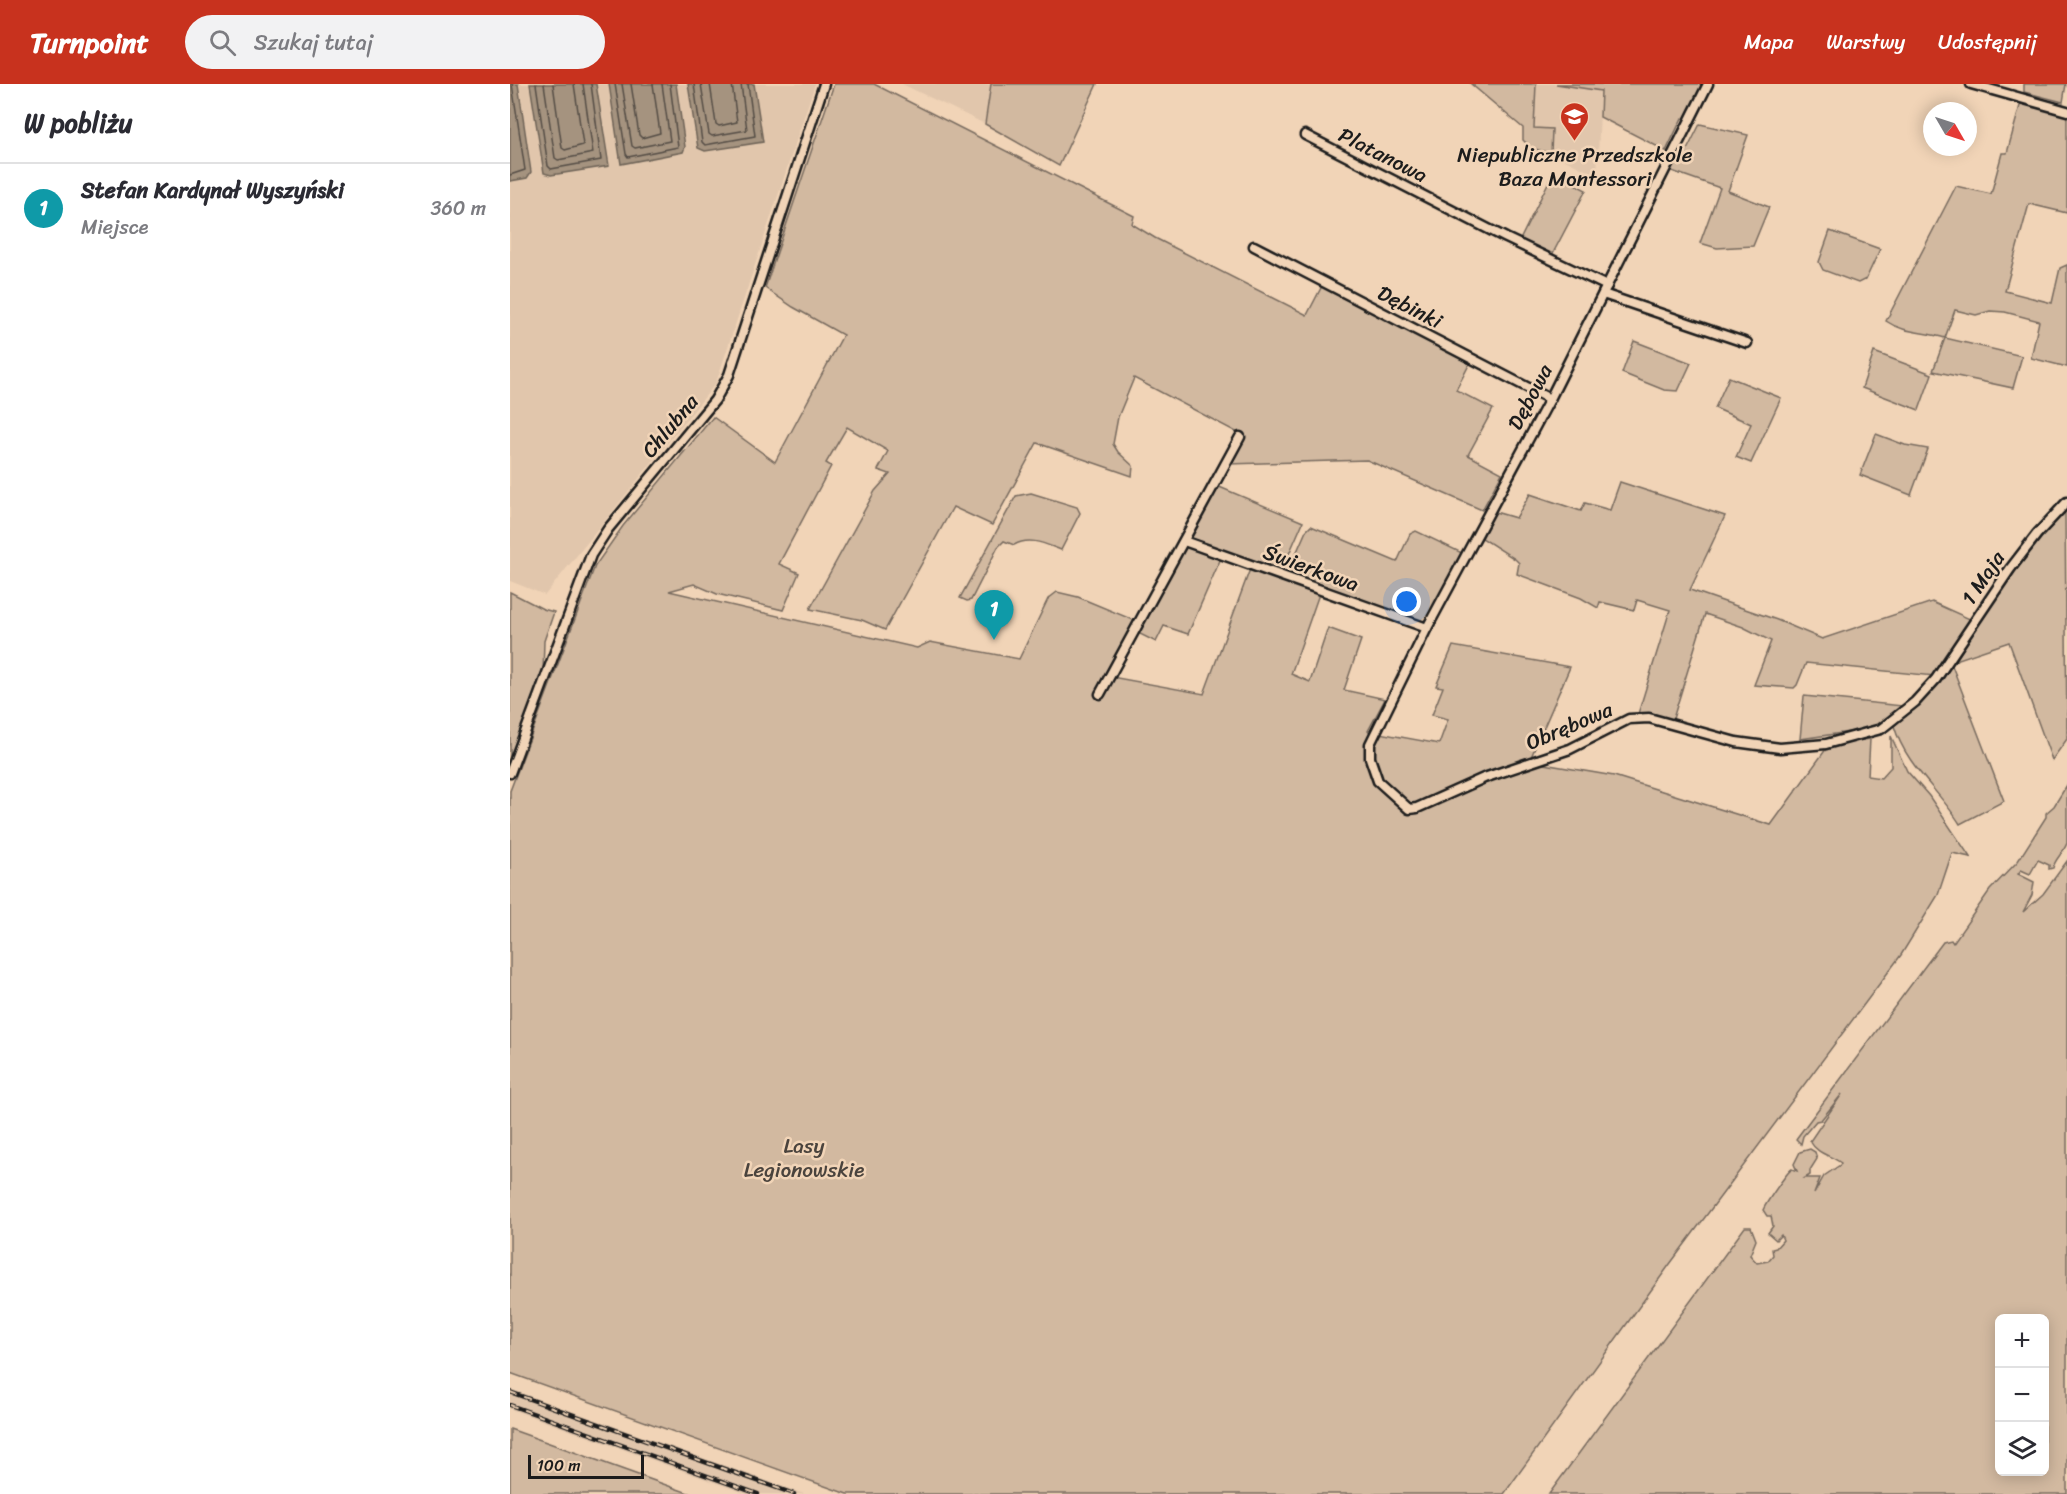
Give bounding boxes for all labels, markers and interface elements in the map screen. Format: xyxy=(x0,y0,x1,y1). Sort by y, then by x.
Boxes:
search box xyxy=(185,15,605,69)
text: Turnpoint xyxy=(30,18,149,67)
text: Szukaj tutaj xyxy=(254,23,373,62)
text: Mapa xyxy=(1744,23,1793,61)
text: Warstwy xyxy=(1826,23,1905,61)
text: Udostępnij xyxy=(1938,23,2037,61)
icon: search xyxy=(206,26,239,59)
text: W pobliżu xyxy=(24,100,133,146)
school or university icon: Niepubliczne Przedszkole Baza Montessori xyxy=(1559,100,1591,142)
north arrow xyxy=(1923,102,1977,156)
street label: Platanowa xyxy=(1332,116,1435,194)
place label: Niepubliczne Przedszkole Baza Montessori xyxy=(1457,136,1693,198)
text: Stefan Kardynał Wyszyński xyxy=(81,171,344,210)
text: 1 xyxy=(39,191,48,226)
text: 360 m xyxy=(430,191,486,226)
text: Miejsce xyxy=(81,210,148,245)
street label: Dębinki xyxy=(1371,274,1450,340)
street label: Dębowa xyxy=(1497,357,1564,437)
street label: Chlubna xyxy=(632,385,709,467)
street label: Świerkowa xyxy=(1258,533,1365,603)
street label: 1 Maja xyxy=(1951,542,2016,613)
your location xyxy=(1392,587,1421,616)
pin: 1 xyxy=(974,590,1014,640)
street label: Obrębowa xyxy=(1519,690,1619,761)
park label: Lasy Legionowskie xyxy=(744,1127,864,1189)
map controls xyxy=(1995,1314,2049,1476)
button: + xyxy=(1995,1314,2049,1368)
button: − xyxy=(1995,1368,2049,1422)
button: layers xyxy=(1995,1422,2049,1476)
text: 100 m xyxy=(537,1451,581,1480)
scale bar xyxy=(528,1452,644,1480)

